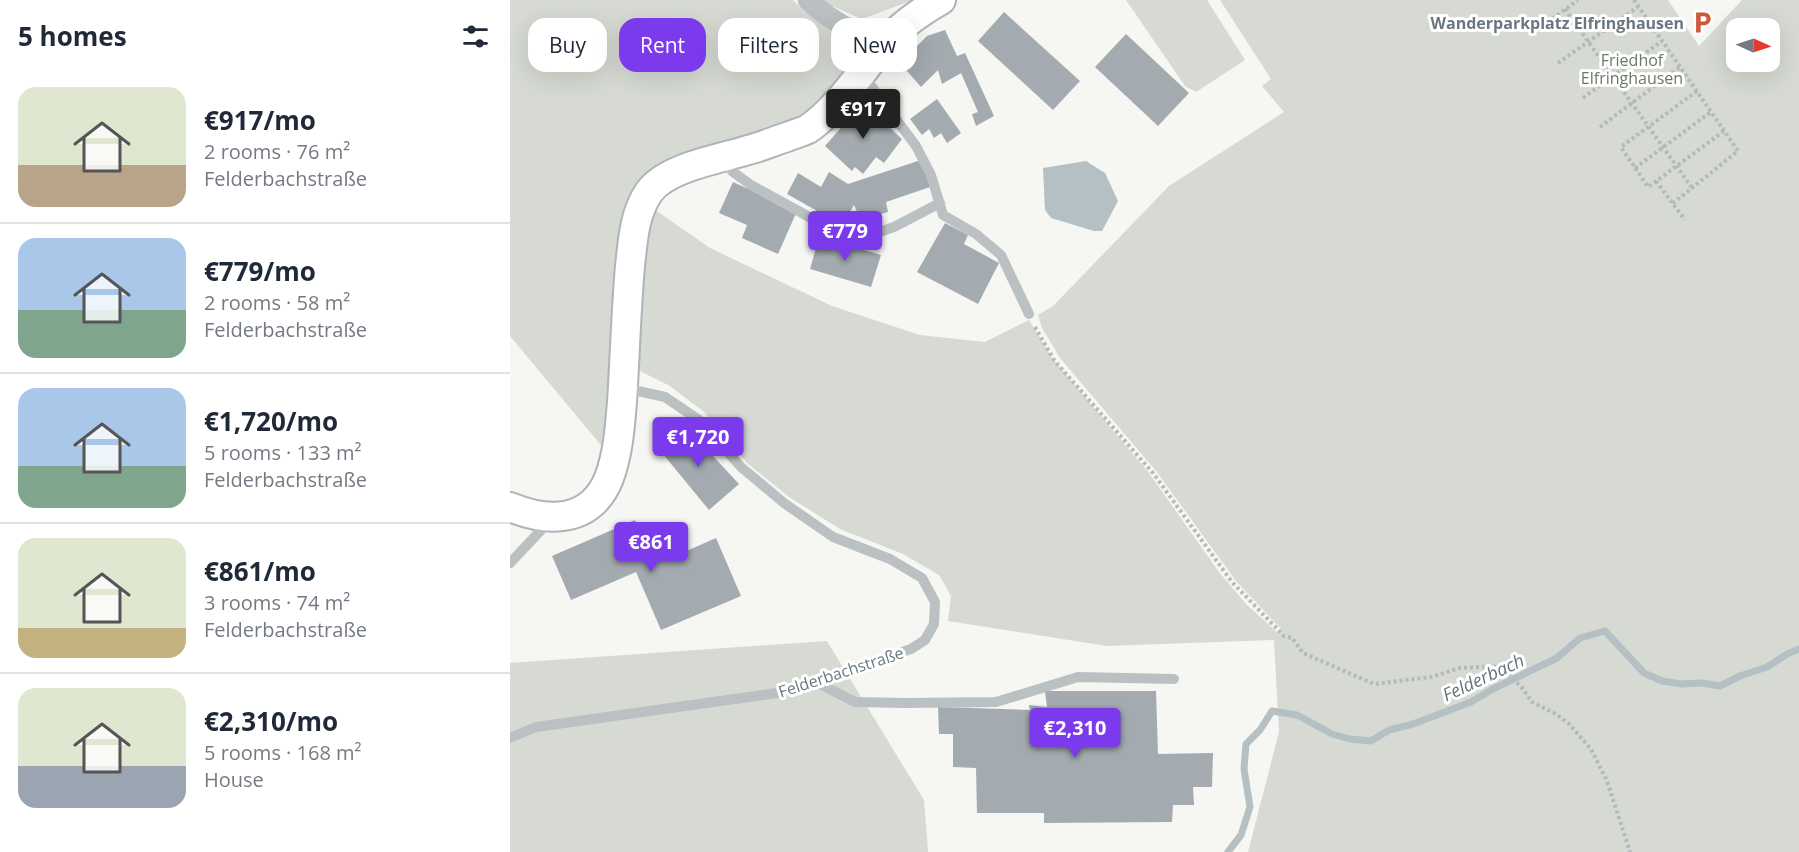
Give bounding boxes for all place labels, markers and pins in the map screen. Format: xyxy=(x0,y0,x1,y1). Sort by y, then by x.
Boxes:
parking icon: Wanderparkplatz Elfringhausen xyxy=(1689,10,1715,36)
place label: Wanderparkplatz Elfringhausen xyxy=(1431,12,1684,34)
pin: €917 xyxy=(827,89,899,140)
pin: €779 xyxy=(809,211,881,262)
pin: €1,720 xyxy=(649,417,747,468)
pin: €861 xyxy=(615,522,687,573)
pin: €2,310 xyxy=(1026,708,1124,759)

